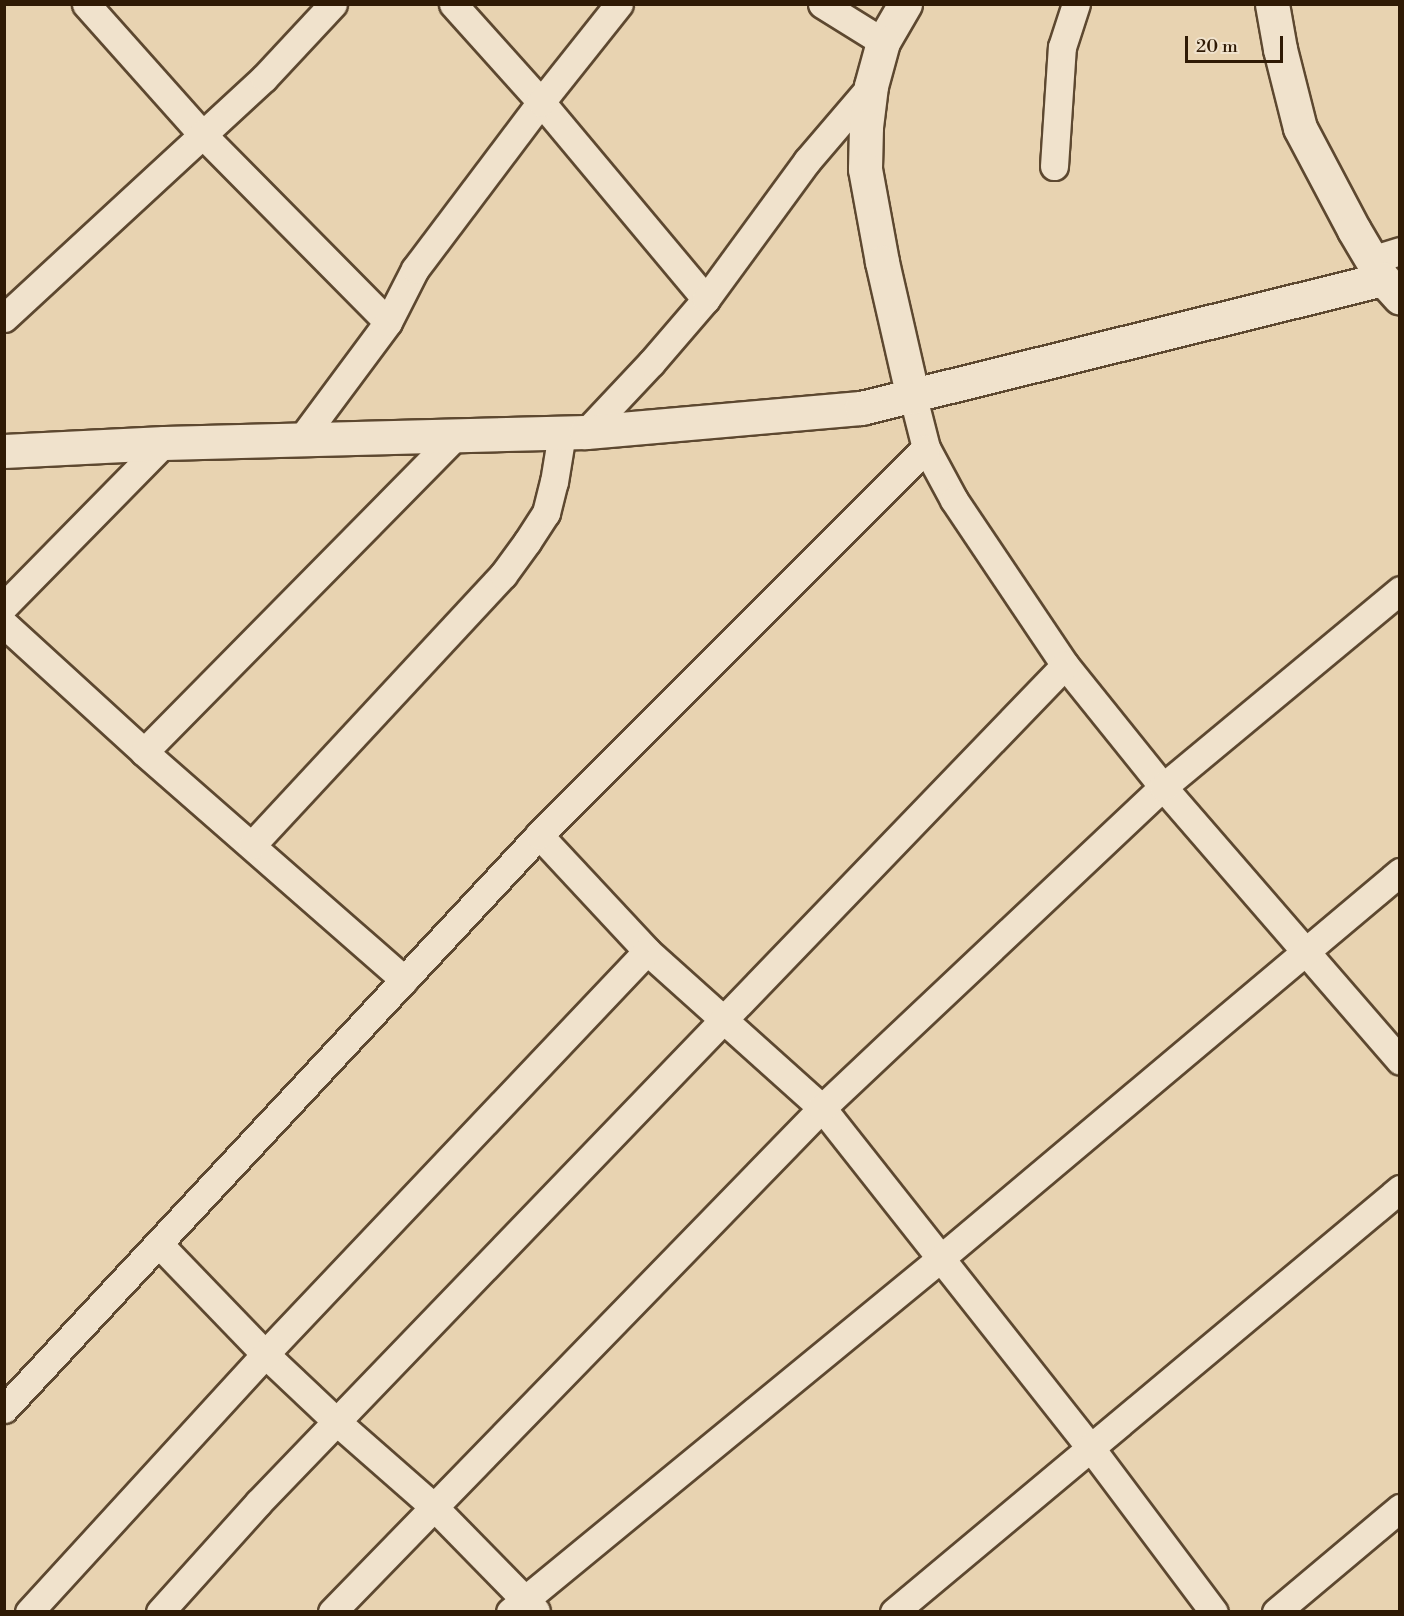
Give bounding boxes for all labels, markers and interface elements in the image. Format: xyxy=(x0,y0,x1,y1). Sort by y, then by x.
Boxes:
scale bar xyxy=(1188,24,1286,62)
text: 20 m xyxy=(1196,35,1238,58)

